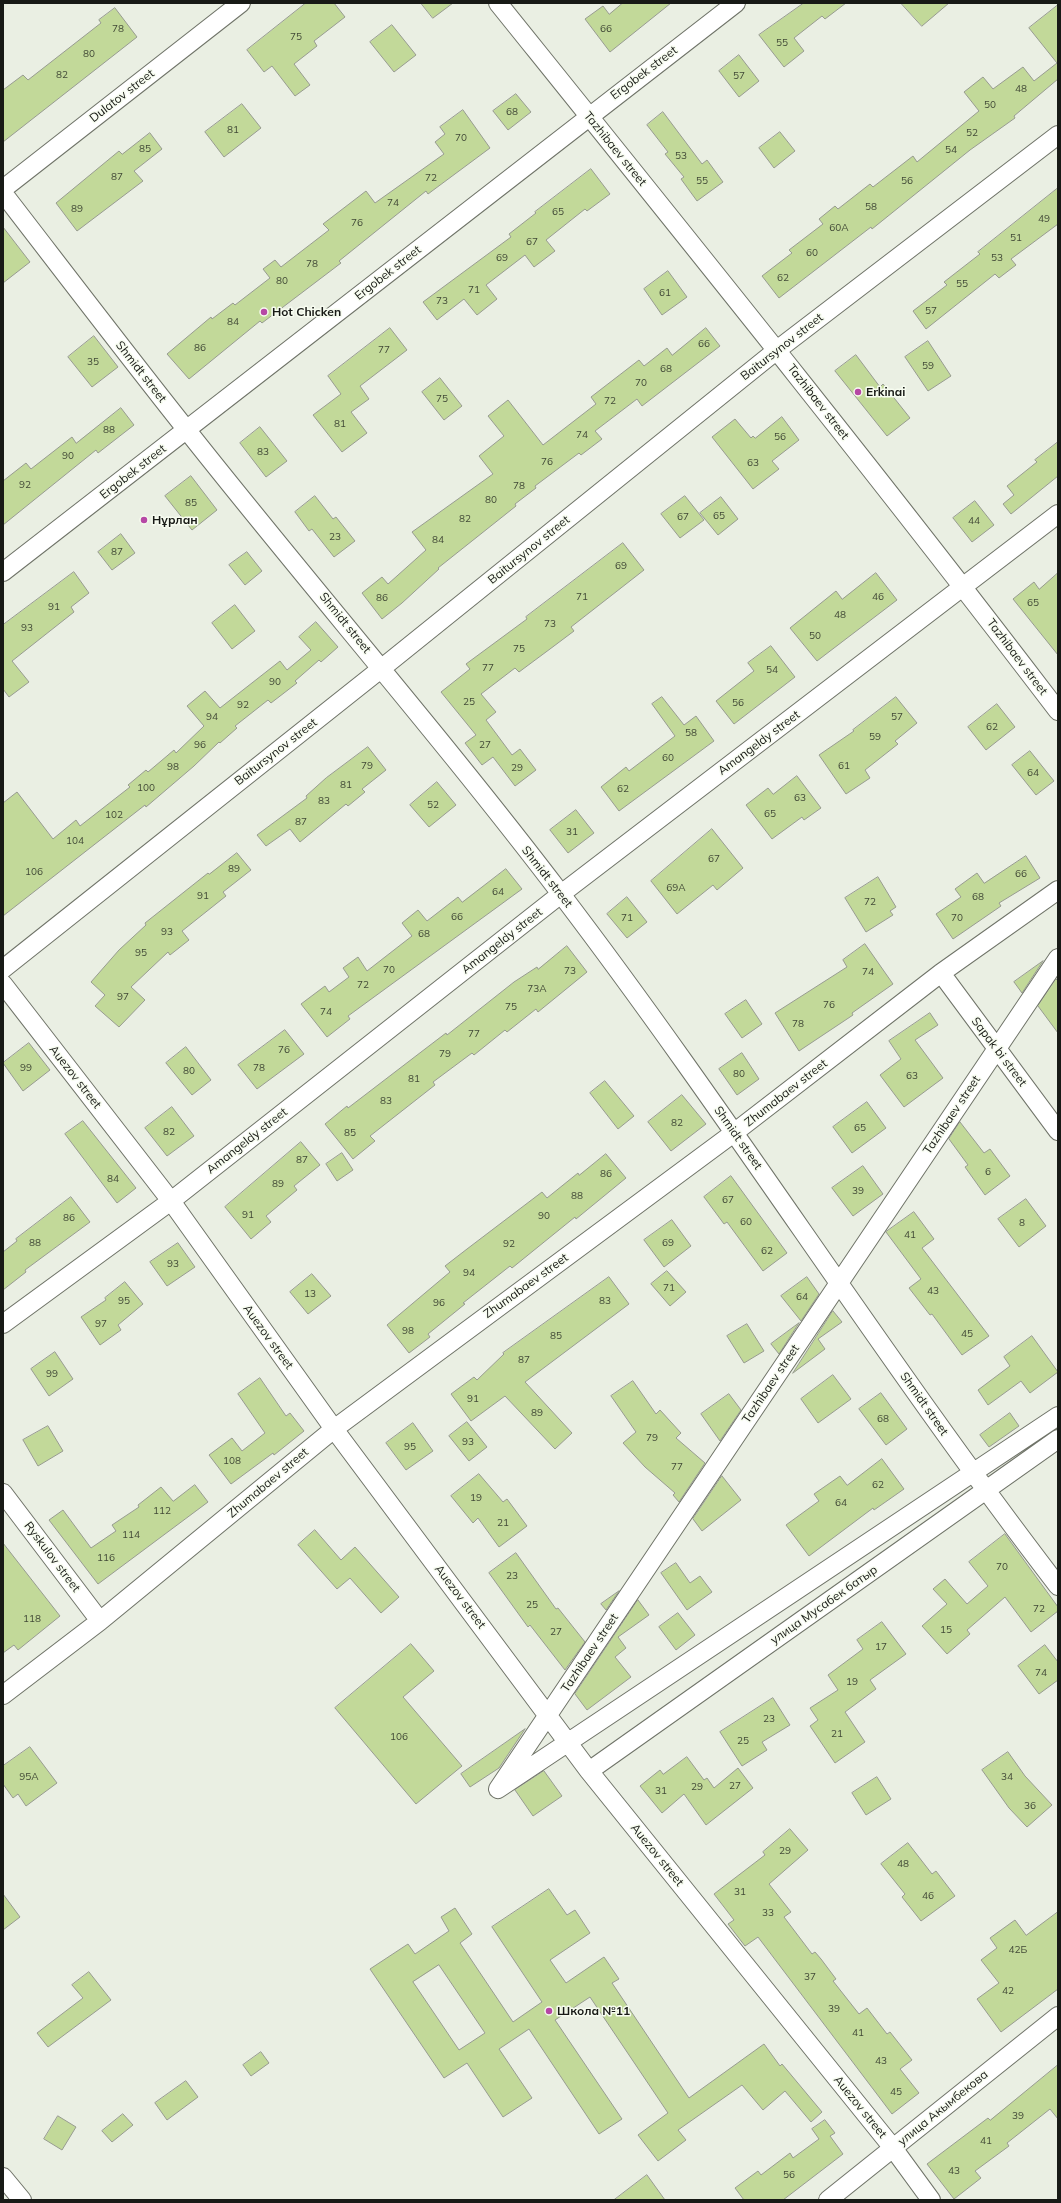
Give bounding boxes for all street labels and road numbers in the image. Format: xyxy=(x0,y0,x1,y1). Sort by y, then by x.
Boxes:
street label: Ergobek street xyxy=(608,43,680,103)
street label: Dulatov street xyxy=(87,66,157,126)
street label: Tazhibaev street xyxy=(581,109,649,189)
street label: Ergobek street xyxy=(352,243,424,303)
street label: Baitursynov street xyxy=(738,310,826,384)
street label: Shmidt street xyxy=(113,338,169,406)
street label: Tazhibaev street xyxy=(784,361,852,443)
street label: Ergobek street xyxy=(97,442,169,502)
street label: Baitursynov street xyxy=(485,513,573,587)
street label: Shmidt street xyxy=(316,590,374,656)
street label: Tazhibaev street xyxy=(984,616,1050,698)
street label: Amangeldy street xyxy=(715,708,803,778)
street label: Baitursynov street xyxy=(232,715,320,789)
street label: Shmidt street xyxy=(519,843,575,911)
street label: Amangeldy street xyxy=(459,905,545,977)
street label: Sapak bi street xyxy=(968,1014,1030,1090)
street label: Auezov street xyxy=(46,1043,104,1111)
street label: Zhumabaev street xyxy=(742,1056,830,1130)
street label: Tazhibaev street xyxy=(920,1073,984,1157)
street label: Shmidt street xyxy=(711,1104,765,1172)
street label: Amangeldy street xyxy=(204,1105,290,1177)
street label: Zhumabaev street xyxy=(481,1251,571,1321)
street label: Auezov street xyxy=(240,1302,296,1372)
street label: Tazhibaev street xyxy=(739,1342,803,1426)
street label: Shmidt street xyxy=(897,1370,951,1438)
street label: Zhumabaev street xyxy=(225,1445,311,1521)
street label: Ryskulov street xyxy=(21,1519,83,1595)
street label: Auezov street xyxy=(431,1562,489,1632)
street label: улица Мусабек батыр xyxy=(768,1563,880,1647)
street label: Tazhibaev street xyxy=(558,1611,622,1695)
street label: Auezov street xyxy=(627,1821,687,1889)
street label: улица Акымбекова xyxy=(895,2067,991,2149)
street label: Auezov street xyxy=(830,2073,890,2141)

